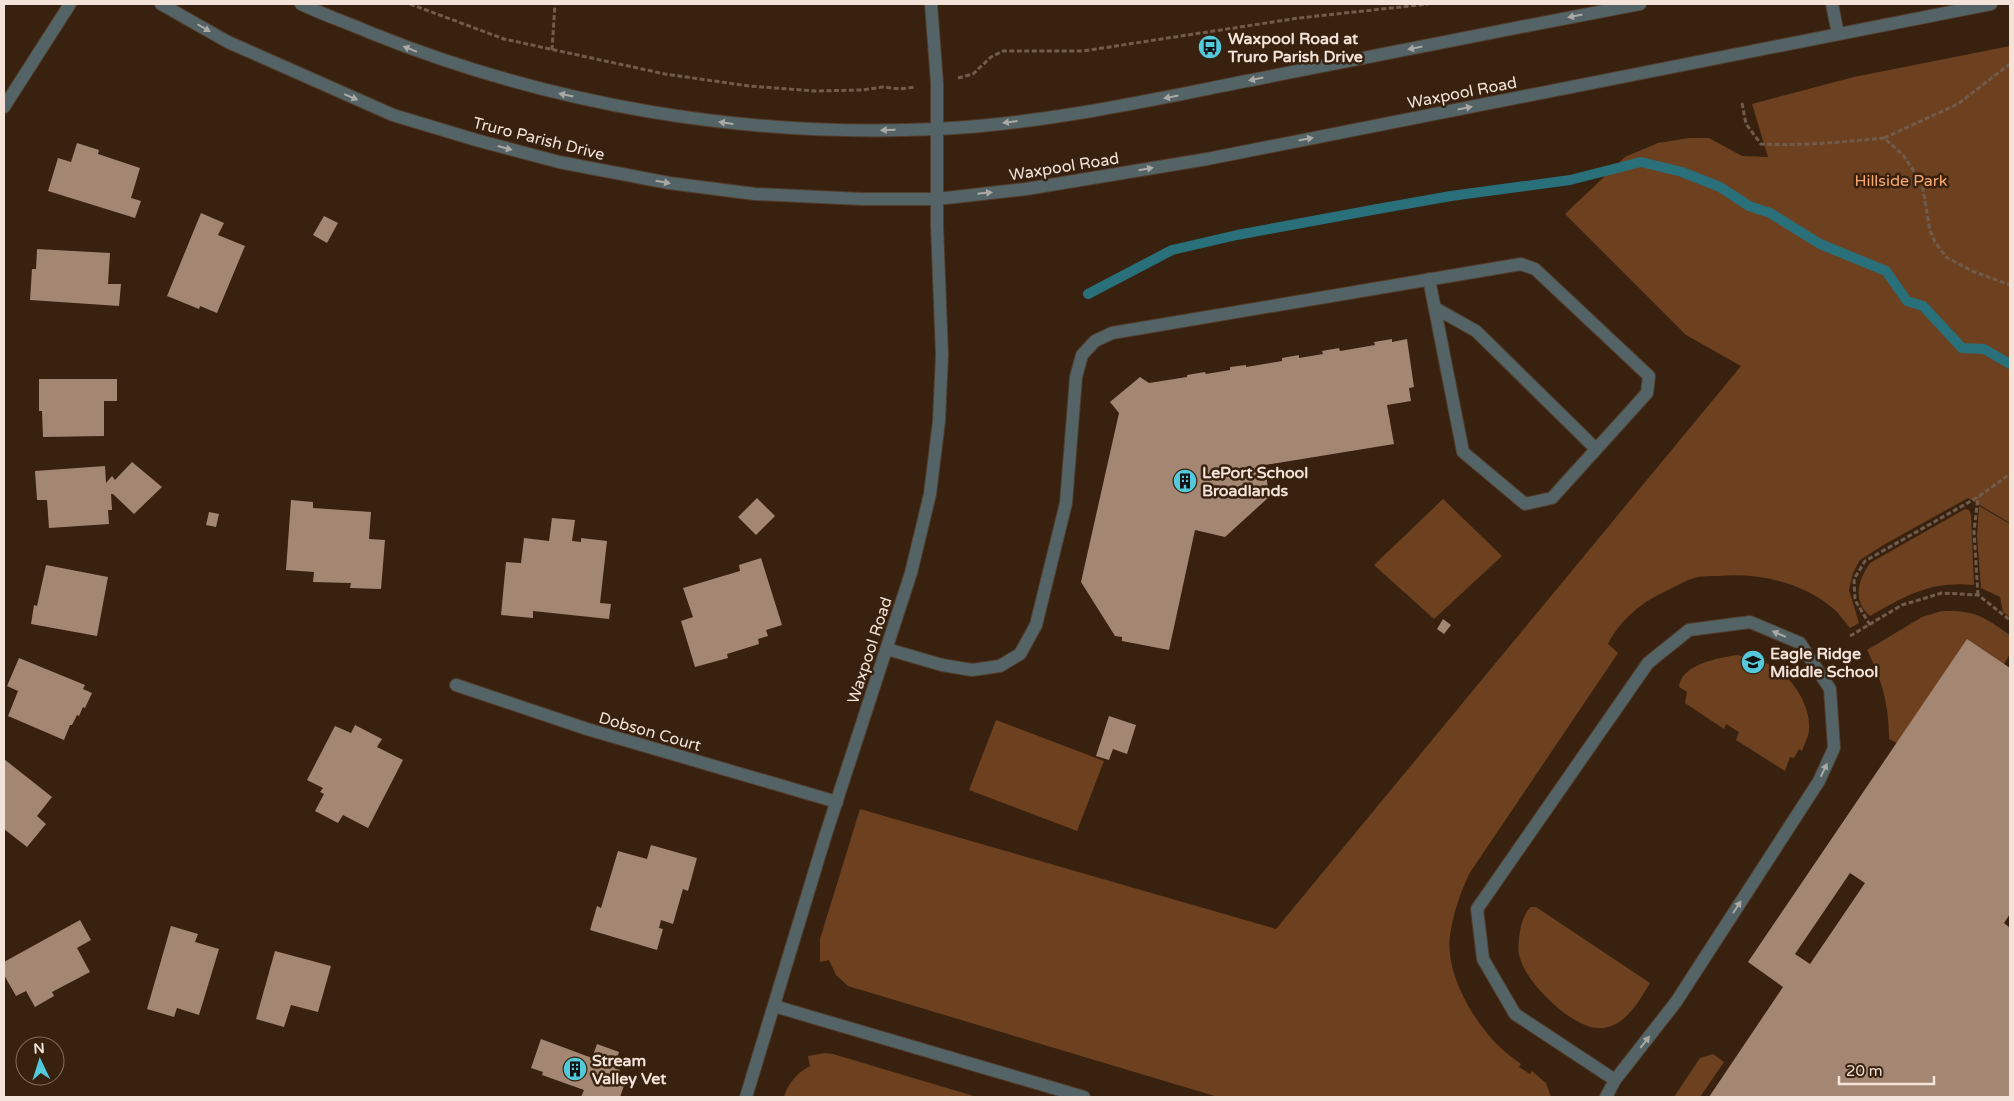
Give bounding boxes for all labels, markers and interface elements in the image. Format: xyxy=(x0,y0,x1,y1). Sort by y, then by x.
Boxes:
one-way arrow xyxy=(1566,13,1582,21)
one-way arrow xyxy=(197,24,210,33)
place label: Waxpool Road at Truro Parish Drive xyxy=(1227,29,1363,67)
bus stop icon: Waxpool Road at Truro Parish Drive xyxy=(1197,34,1223,60)
one-way arrow xyxy=(403,44,417,52)
one-way arrow xyxy=(1407,44,1423,52)
street label: Waxpool Road xyxy=(1406,73,1519,113)
one-way arrow xyxy=(1248,75,1263,83)
one-way arrow xyxy=(558,91,574,99)
one-way arrow xyxy=(344,93,358,101)
one-way arrow xyxy=(1162,93,1178,101)
one-way arrow xyxy=(1457,103,1473,111)
street label: Truro Parish Drive xyxy=(471,113,607,165)
one-way arrow xyxy=(718,118,734,126)
one-way arrow xyxy=(1002,118,1018,126)
one-way arrow xyxy=(880,126,896,134)
one-way arrow xyxy=(1298,135,1314,143)
one-way arrow xyxy=(497,144,512,152)
street label: Waxpool Road xyxy=(1008,148,1121,186)
one-way arrow xyxy=(1138,165,1154,173)
park label: Hillside Park xyxy=(1854,171,1948,191)
one-way arrow xyxy=(656,179,672,187)
one-way arrow xyxy=(978,189,994,197)
place label: LePort School Broadlands xyxy=(1202,463,1308,501)
building icon: LePort School Broadlands xyxy=(1172,468,1198,494)
street label: Waxpool Road xyxy=(843,594,897,706)
one-way arrow xyxy=(1771,629,1786,637)
place label: Eagle Ridge Middle School xyxy=(1770,644,1878,682)
school or university icon: Eagle Ridge Middle School xyxy=(1740,649,1766,675)
street label: Dobson Court xyxy=(596,708,703,756)
one-way arrow xyxy=(1820,763,1828,777)
one-way arrow xyxy=(1732,901,1741,914)
one-way arrow xyxy=(1640,1035,1650,1048)
north arrow xyxy=(15,1036,65,1086)
text: N xyxy=(33,1040,45,1057)
place label: Stream Valley Vet xyxy=(592,1051,667,1089)
scale bar xyxy=(1839,1054,1934,1086)
building icon: Stream Valley Vet xyxy=(562,1056,588,1082)
text: 20 m xyxy=(1846,1062,1883,1080)

